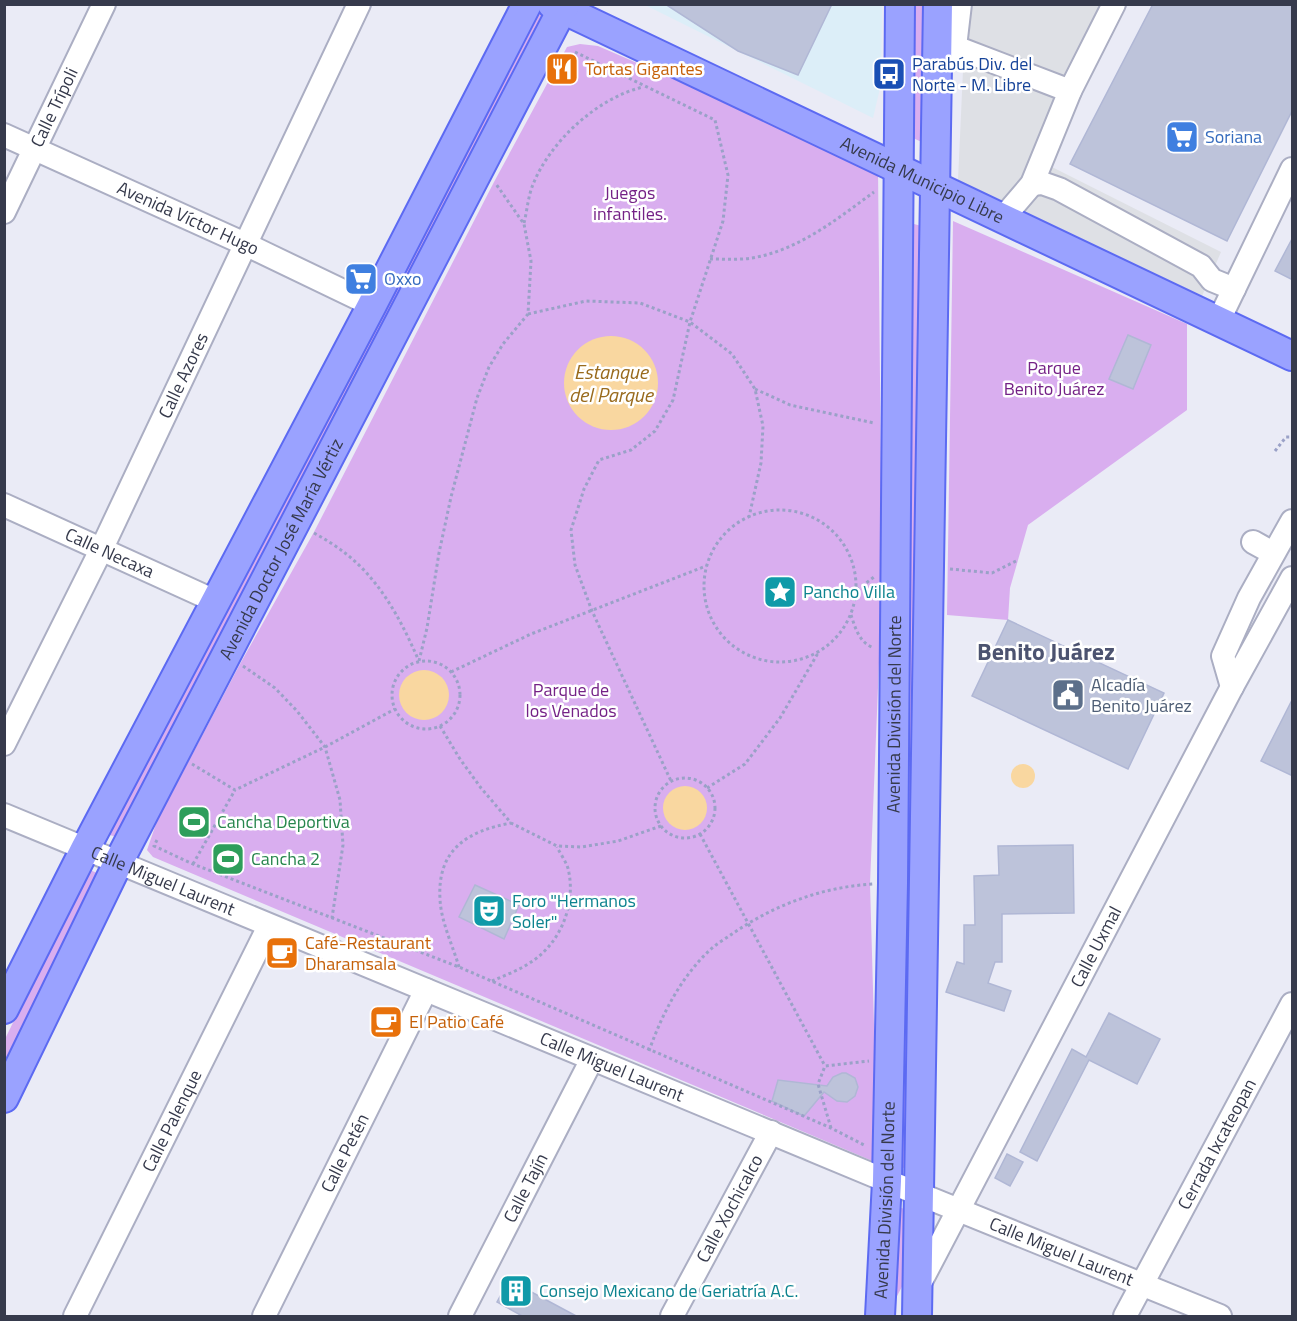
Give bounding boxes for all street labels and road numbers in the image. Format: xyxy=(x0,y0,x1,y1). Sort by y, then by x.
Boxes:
street label: Calle Trípoli xyxy=(23,63,84,152)
street label: Avenida Municipio Libre xyxy=(836,129,1009,230)
street label: Avenida Víctor Hugo xyxy=(113,174,264,262)
street label: Calle Azores xyxy=(151,328,215,423)
street label: Avenida Doctor José María Vértiz xyxy=(212,433,350,664)
street label: Calle Necaxa xyxy=(61,521,159,585)
street label: Avenida División del Norte xyxy=(880,615,908,813)
street label: Calle Miguel Laurent xyxy=(87,838,240,923)
street label: Calle Uxmal xyxy=(1063,901,1128,992)
street label: Calle Miguel Laurent xyxy=(536,1025,689,1109)
street label: Calle Palenque xyxy=(135,1065,208,1176)
street label: Cerrada Ixcateopan xyxy=(1170,1073,1263,1214)
street label: Avenida División del Norte xyxy=(867,1101,902,1300)
street label: Calle Petén xyxy=(314,1109,376,1197)
street label: Calle Tajín xyxy=(496,1148,554,1227)
street label: Calle Xochicalco xyxy=(689,1149,770,1267)
street label: Calle Miguel Laurent xyxy=(985,1210,1138,1293)

